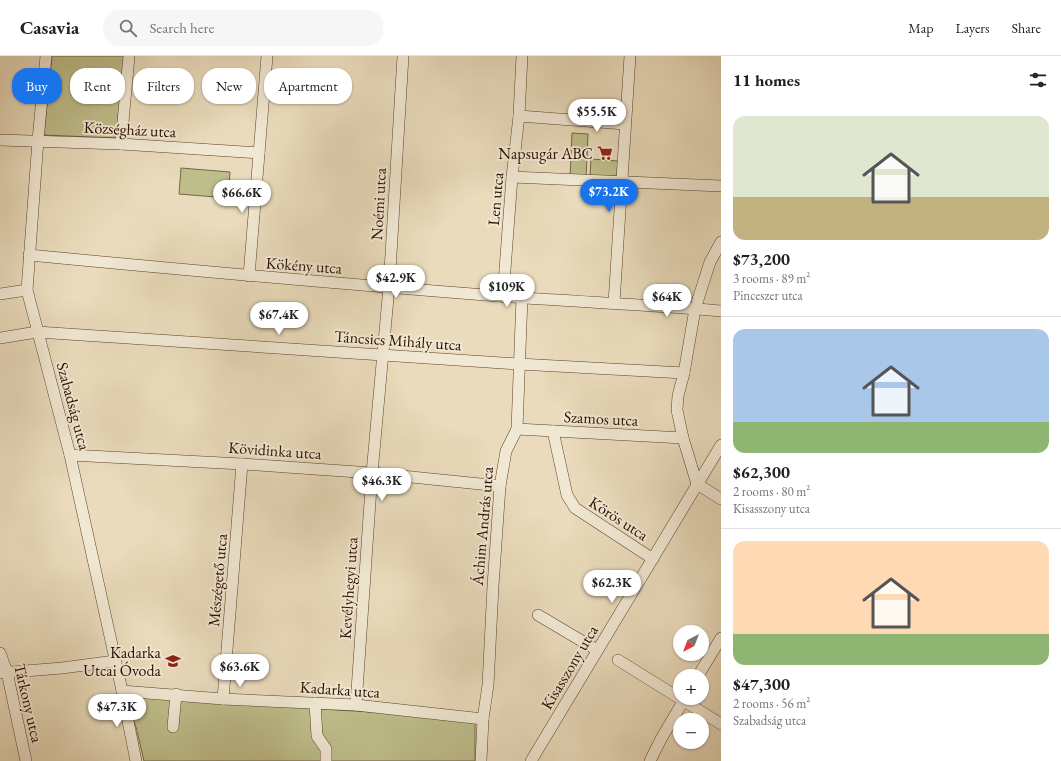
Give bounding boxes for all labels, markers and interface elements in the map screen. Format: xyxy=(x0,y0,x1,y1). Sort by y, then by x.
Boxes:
search box xyxy=(103,10,383,46)
text: Casavia xyxy=(20,15,79,40)
icon: search xyxy=(117,17,139,39)
text: Search here xyxy=(149,18,214,37)
text: Map xyxy=(908,19,933,37)
text: Layers xyxy=(955,19,990,37)
text: Share xyxy=(1012,19,1041,37)
chip: Buy xyxy=(12,68,62,104)
chip: Rent xyxy=(70,68,125,104)
chip: Filters xyxy=(133,68,194,104)
chip: New xyxy=(202,68,256,104)
chip: Apartment xyxy=(264,68,352,104)
text: 11 homes xyxy=(733,69,800,91)
icon: filters xyxy=(1027,69,1049,91)
pin: $55.5K xyxy=(564,99,630,133)
text: $55.5K xyxy=(577,103,617,120)
street label: Községház utca xyxy=(83,117,177,142)
icon: home xyxy=(855,142,927,214)
place label: Napsugár ABC xyxy=(498,143,593,164)
supermarket icon: Napsugár ABC xyxy=(596,144,614,162)
street label: Noémi utca xyxy=(366,167,391,241)
street label: Len utca xyxy=(483,171,508,227)
pin: $73.2K xyxy=(576,179,642,213)
pin: $66.6K xyxy=(209,180,275,214)
text: $73.2K xyxy=(589,183,629,200)
text: $66.6K xyxy=(222,184,262,201)
text: $73,200 xyxy=(733,248,790,270)
street label: Kökény utca xyxy=(265,252,343,279)
pin: $42.9K xyxy=(363,265,429,299)
text: $42.9K xyxy=(376,269,416,286)
text: 3 rooms · 89 m² xyxy=(733,270,810,287)
pin: $109K xyxy=(479,274,535,308)
text: $109K xyxy=(489,278,525,295)
pin: $64K xyxy=(643,284,691,318)
text: Pinceszer utca xyxy=(733,287,803,304)
text: $64K xyxy=(652,288,682,305)
pin: $67.4K xyxy=(246,302,312,336)
text: $67.4K xyxy=(259,306,299,323)
street label: Táncsics Mihály utca xyxy=(334,326,463,355)
icon: home xyxy=(855,355,927,427)
street label: Szabadság utca xyxy=(52,360,95,453)
street label: Szamos utca xyxy=(563,406,639,431)
street label: Kövidinka utca xyxy=(228,437,323,464)
text: $62,300 xyxy=(733,461,790,483)
street label: Áchim András utca xyxy=(467,465,498,587)
pin: $46.3K xyxy=(349,468,415,502)
text: $46.3K xyxy=(362,472,402,489)
text: 2 rooms · 80 m² xyxy=(733,483,810,500)
street label: Körös utca xyxy=(585,491,653,546)
text: Kisasszony utca xyxy=(733,500,810,517)
street label: Mészégető utca xyxy=(203,532,232,627)
street label: Kevélyhegyi utca xyxy=(334,536,363,640)
icon: home xyxy=(855,567,927,639)
pin: $62.3K xyxy=(579,570,645,604)
text: $62.3K xyxy=(592,574,632,591)
street label: Kisasszony utca xyxy=(536,621,603,713)
north arrow xyxy=(673,625,709,661)
map controls xyxy=(673,625,709,749)
place label: Kadarka Utcai Óvoda xyxy=(83,642,162,681)
school or university icon: Kadarka Utcai Óvoda xyxy=(164,652,182,670)
pin: $63.6K xyxy=(207,654,273,688)
text: $63.6K xyxy=(220,658,260,675)
street label: Tárkony utca xyxy=(9,662,48,745)
button: + xyxy=(673,669,709,705)
text: $47,300 xyxy=(733,673,790,695)
street label: Kadarka utca xyxy=(299,676,381,703)
pin: $47.3K xyxy=(84,694,150,728)
text: 2 rooms · 56 m² xyxy=(733,695,810,712)
text: $47.3K xyxy=(97,698,137,715)
text: Szabadság utca xyxy=(733,712,806,729)
button: − xyxy=(673,713,709,749)

